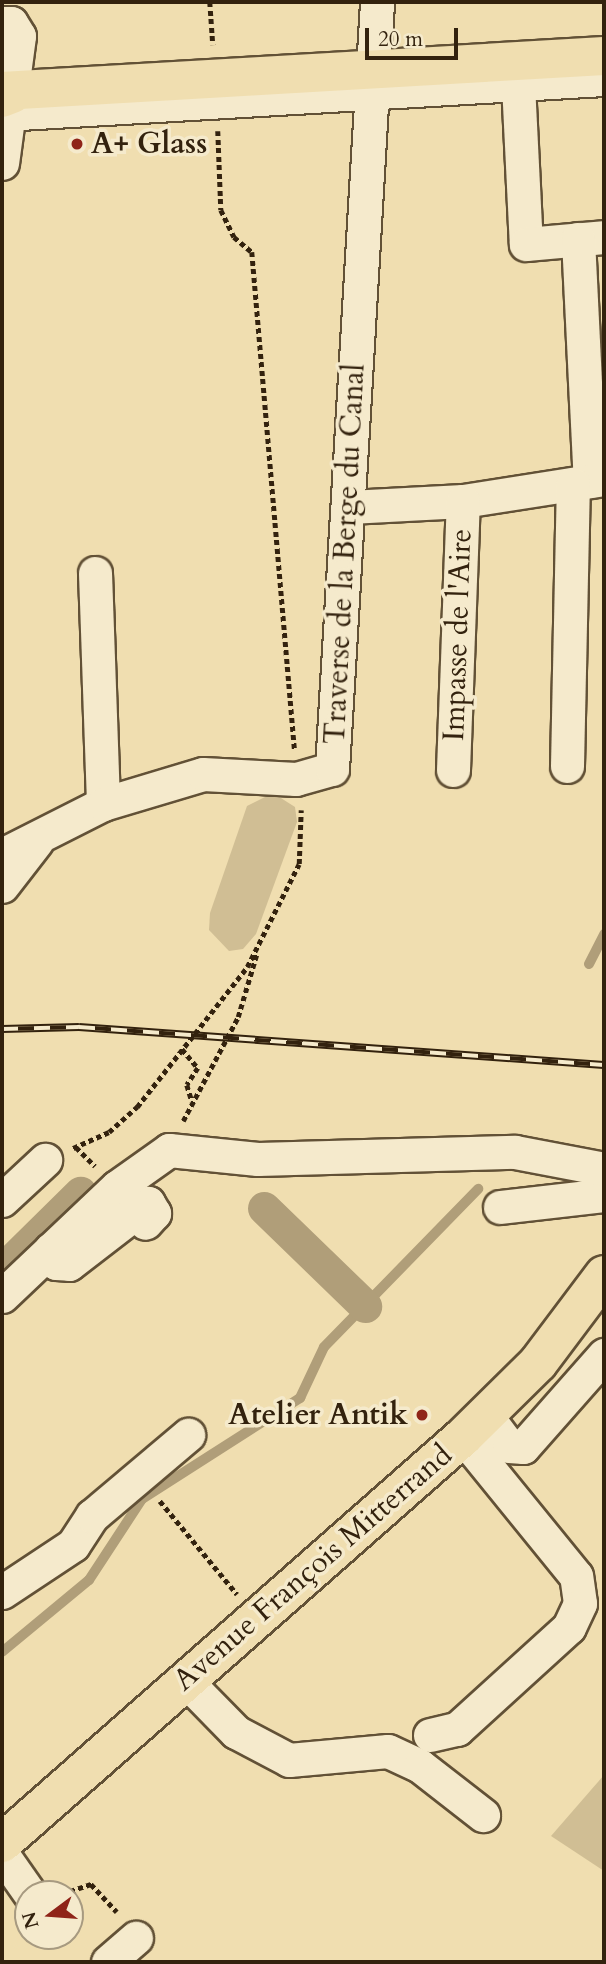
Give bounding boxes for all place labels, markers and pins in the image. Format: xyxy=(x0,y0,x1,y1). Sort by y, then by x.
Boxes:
place label: A+ Glass xyxy=(91,126,207,162)
marker: A+ Glass xyxy=(69,136,85,152)
place label: Atelier Antik xyxy=(228,1397,408,1433)
marker: Atelier Antik xyxy=(414,1407,430,1423)

